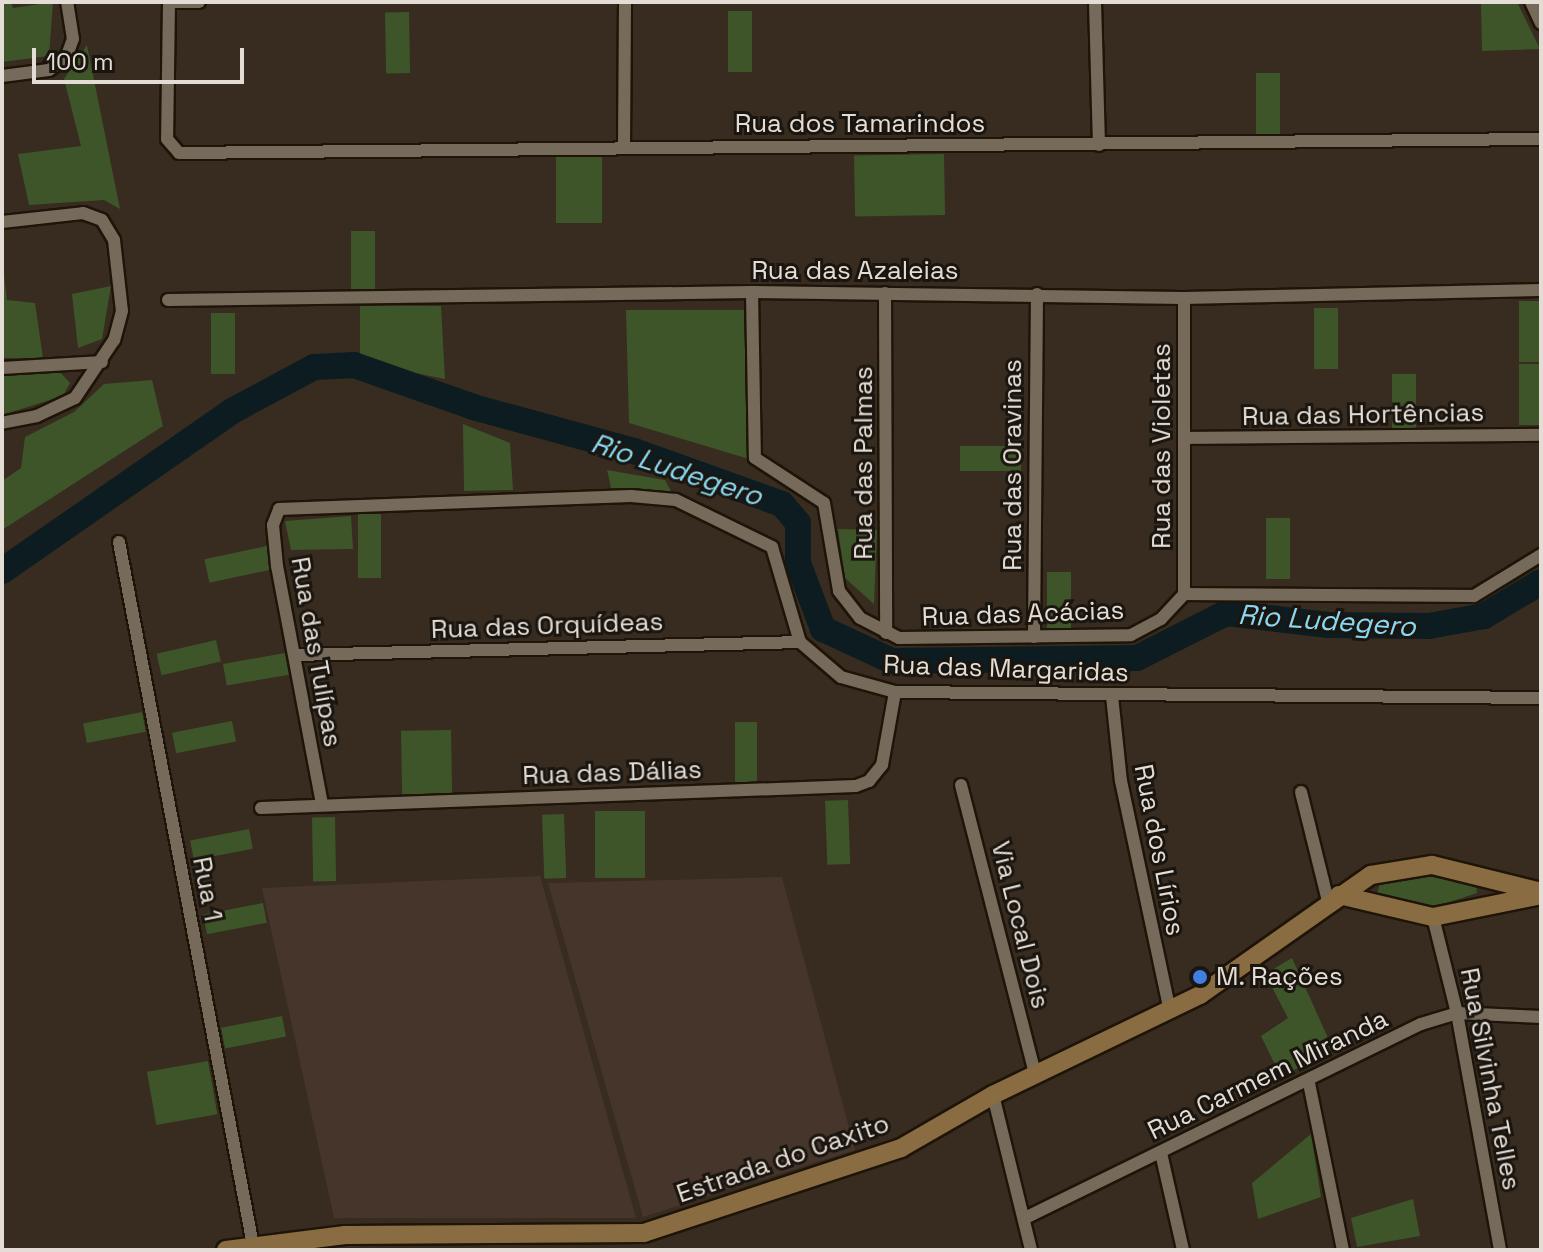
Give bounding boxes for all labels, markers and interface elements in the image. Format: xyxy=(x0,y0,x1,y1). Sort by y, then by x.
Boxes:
scale bar xyxy=(36,32,248,82)
text: 100 m xyxy=(46,46,114,77)
street label: Rua dos Tamarindos xyxy=(734,108,986,140)
street label: Rua das Azaleias xyxy=(751,255,959,287)
street label: Rua das Violetas xyxy=(1146,343,1178,549)
street label: Rua das Oravinas xyxy=(997,359,1029,571)
street label: Rua das Palmas xyxy=(848,366,880,560)
street label: Rua das Hortências xyxy=(1242,397,1484,433)
water label: Rio Ludegero xyxy=(587,426,767,512)
street label: Rua das Tulípas xyxy=(284,554,348,750)
street label: Rua das Acácias xyxy=(921,595,1125,633)
water label: Rio Ludegero xyxy=(1237,597,1417,643)
street label: Rua das Orquídeas xyxy=(430,606,664,646)
street label: Rua das Margaridas xyxy=(883,649,1129,689)
street label: Rua das Dálias xyxy=(522,754,702,792)
street label: Rua dos Lírios xyxy=(1127,762,1191,938)
street label: Via Local Dois xyxy=(984,838,1056,1012)
street label: Rua 1 xyxy=(186,854,228,924)
place label: M. Rações xyxy=(1216,961,1343,993)
street label: Rua Silvinha Telles xyxy=(1453,965,1527,1193)
marker: M. Rações xyxy=(1191,968,1209,986)
street label: Rua Carmem Miranda xyxy=(1143,1003,1393,1147)
street label: Estrada do Caxito xyxy=(673,1108,893,1210)

